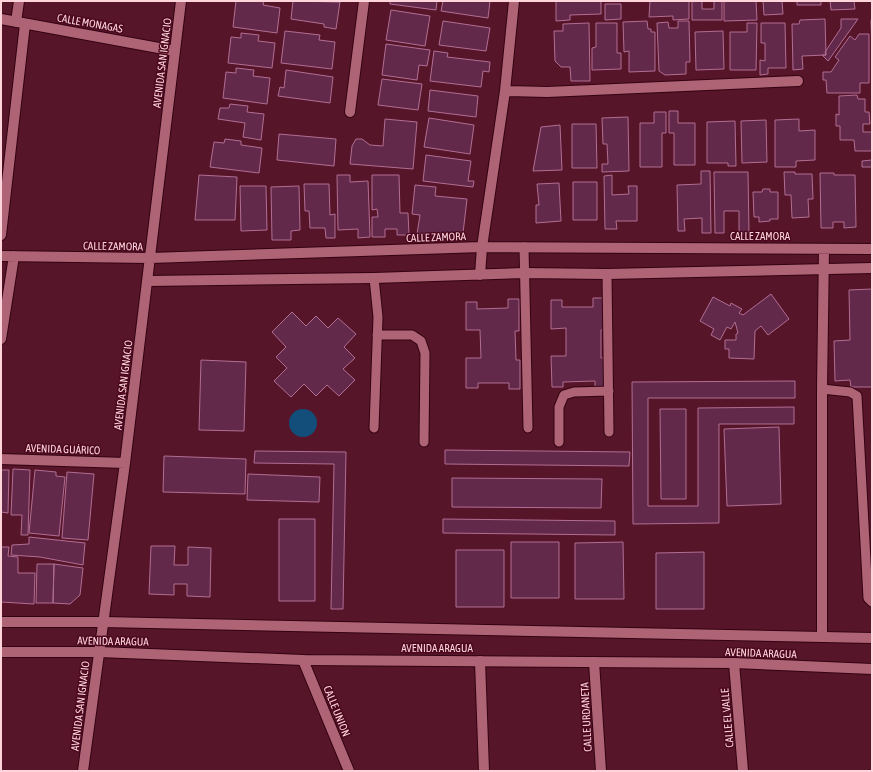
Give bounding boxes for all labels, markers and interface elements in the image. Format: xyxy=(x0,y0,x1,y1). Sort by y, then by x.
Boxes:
street label: CALLE MONAGAS xyxy=(56,11,124,35)
street label: AVENIDA SAN IGNACIO xyxy=(151,17,173,109)
street label: CALLE ZAMORA xyxy=(406,230,467,244)
street label: CALLE ZAMORA xyxy=(730,230,791,242)
street label: CALLE ZAMORA xyxy=(83,239,144,253)
street label: AVENIDA SAN IGNACIO xyxy=(112,339,134,431)
street label: AVENIDA GUÁRICO xyxy=(25,442,101,456)
street label: AVENIDA ARAGUA xyxy=(77,634,149,648)
street label: AVENIDA ARAGUA xyxy=(401,642,473,654)
street label: AVENIDA ARAGUA xyxy=(725,646,798,660)
street label: AVENIDA SAN IGNACIO xyxy=(69,660,91,752)
street label: CALLE URDANETA xyxy=(578,681,594,752)
street label: CALLE UNION xyxy=(321,684,353,738)
street label: CALLE EL VALLE xyxy=(718,688,736,748)

